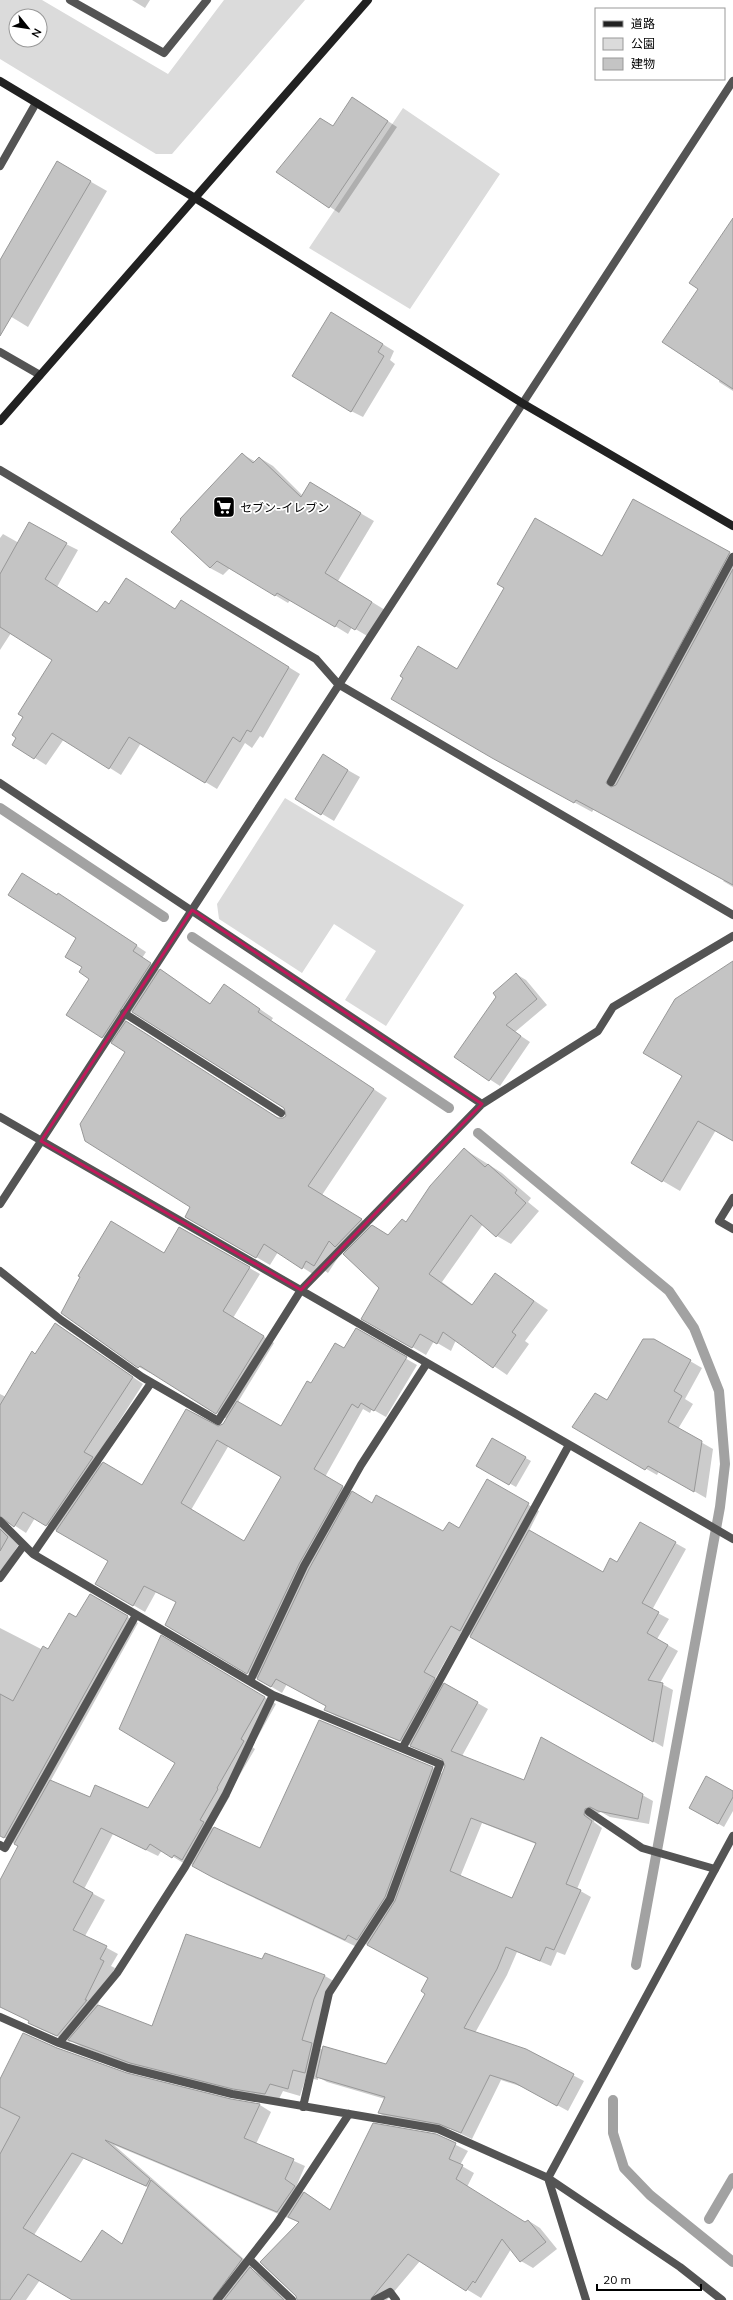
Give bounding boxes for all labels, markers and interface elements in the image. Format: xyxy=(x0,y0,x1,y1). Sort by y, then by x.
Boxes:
north arrow xyxy=(8,8,48,48)
legend xyxy=(595,8,725,80)
text: 道路 xyxy=(631,16,655,31)
text: N xyxy=(29,26,45,40)
text: 公園 xyxy=(631,36,655,51)
text: 建物 xyxy=(631,56,655,71)
supermarket icon: セブン-イレブン xyxy=(211,494,237,520)
place label: セブン-イレブン xyxy=(240,500,329,515)
scale bar xyxy=(597,2266,701,2292)
text: 20 m xyxy=(603,2272,631,2287)

